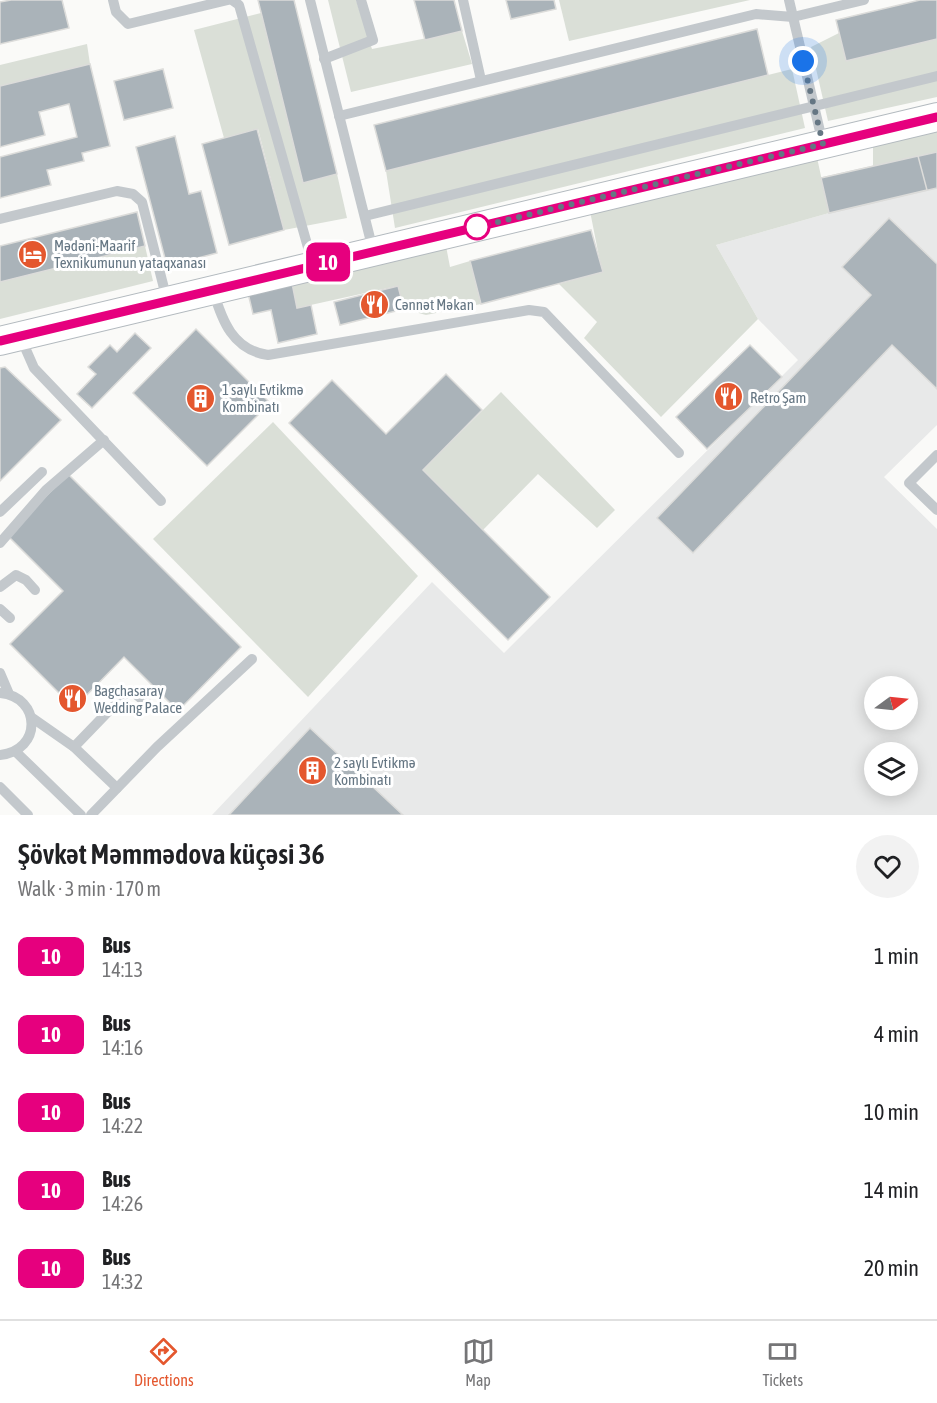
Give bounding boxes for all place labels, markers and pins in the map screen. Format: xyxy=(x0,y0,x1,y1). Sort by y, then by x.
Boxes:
unlabelled marker xyxy=(464,214,490,240)
place label: Mədəni-Maarif Texnikumunun yataqxanası xyxy=(54,237,206,271)
hotel icon: Mədəni-Maarif Texnikumunun yataqxanası xyxy=(17,238,49,270)
restaurant icon: Cənnət Məkan xyxy=(358,288,390,320)
place label: Cənnət Məkan xyxy=(395,296,474,313)
place label: 1 saylı Evtikmə Kombinatı xyxy=(222,381,304,415)
restaurant icon: Retro Şam xyxy=(713,381,745,413)
building icon: 1 saylı Evtikmə Kombinatı xyxy=(185,382,217,414)
place label: Retro Şam xyxy=(750,389,806,406)
place label: Bagchasaray Wedding Palace xyxy=(94,682,182,716)
restaurant icon: Bagchasaray Wedding Palace xyxy=(57,683,89,715)
place label: 2 saylı Evtikmə Kombinatı xyxy=(334,754,416,788)
building icon: 2 saylı Evtikmə Kombinatı xyxy=(297,755,329,787)

